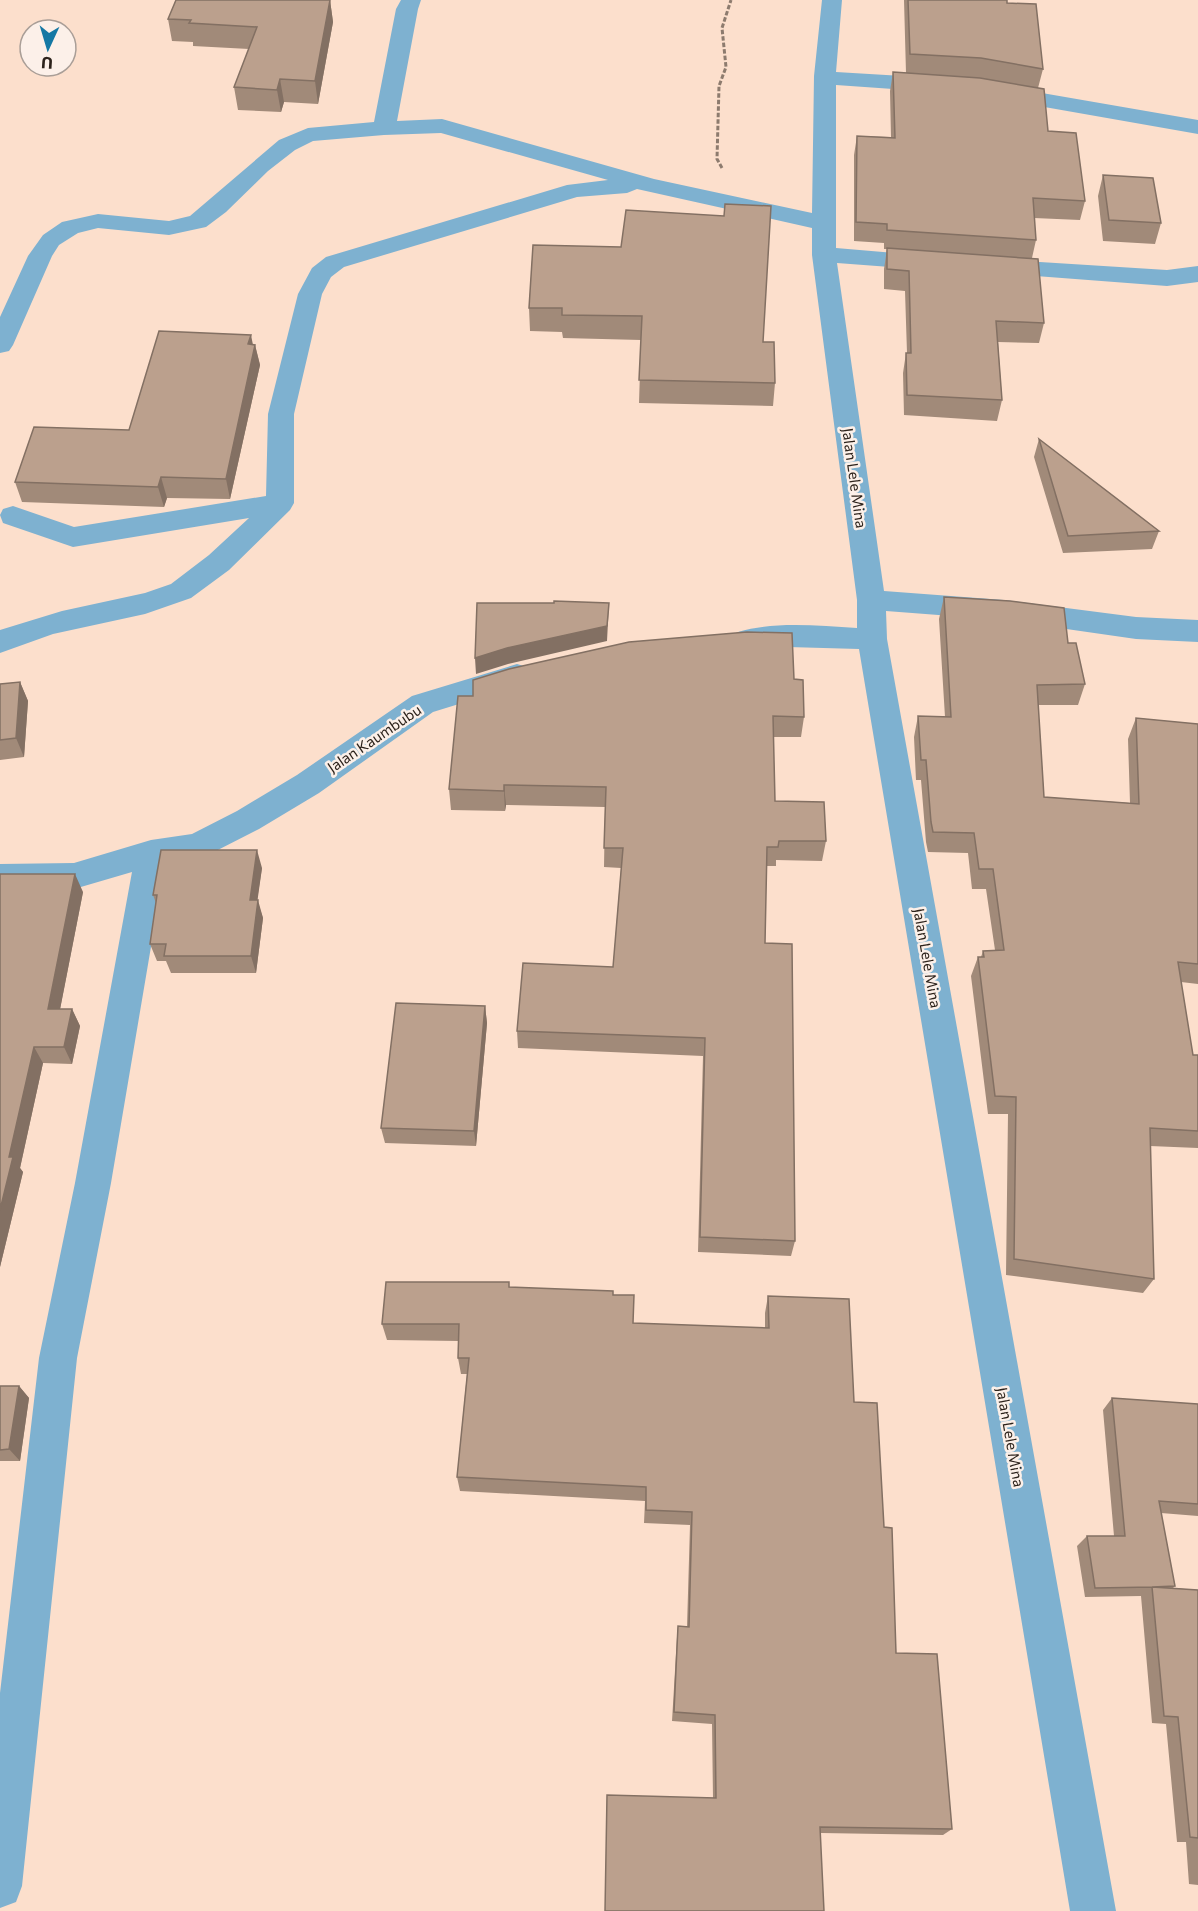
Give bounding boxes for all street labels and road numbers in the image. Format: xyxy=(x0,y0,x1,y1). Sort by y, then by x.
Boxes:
street label: Jalan Lele Mina xyxy=(839,427,871,529)
street label: Jalan Kaumbubu xyxy=(324,700,424,776)
street label: Jalan Lele Mina xyxy=(910,907,946,1009)
street label: Jalan Lele Mina xyxy=(993,1386,1029,1488)

